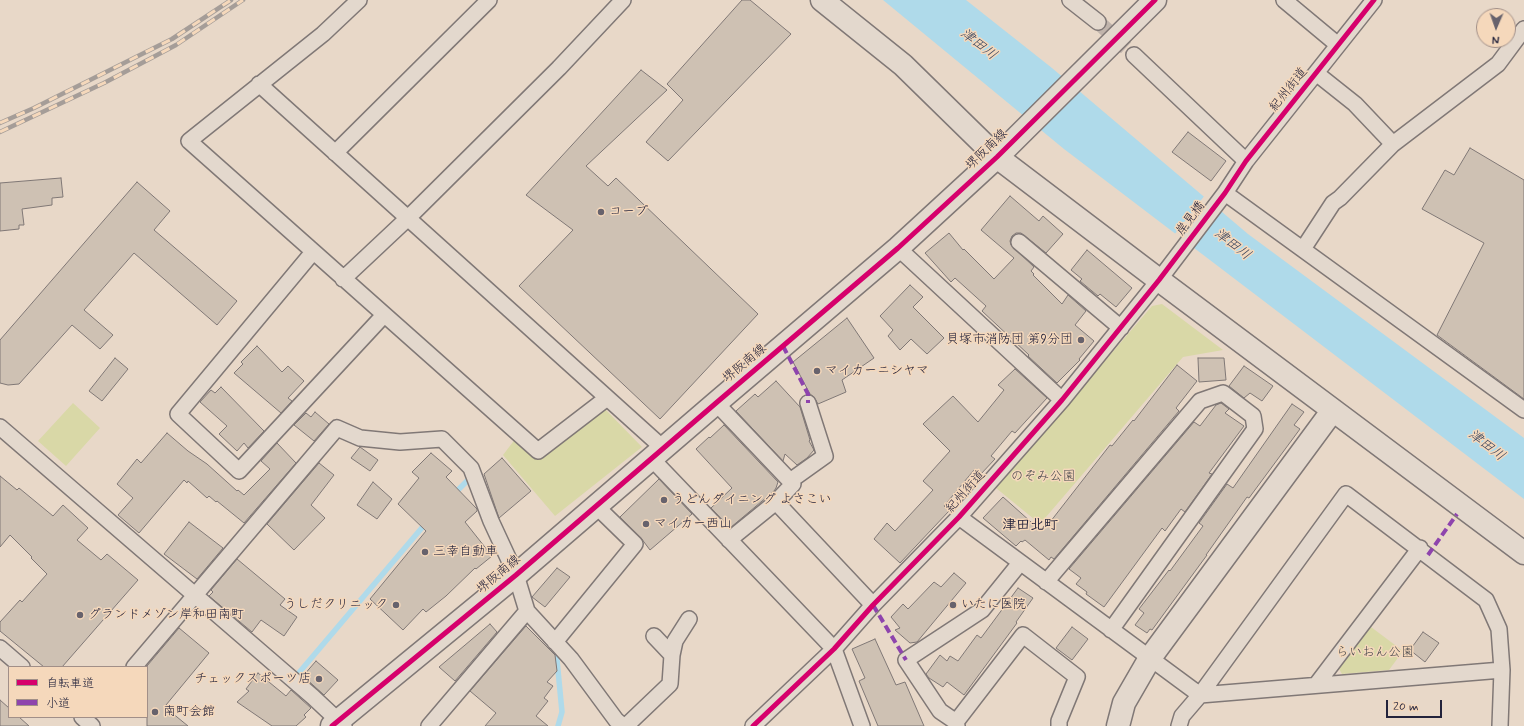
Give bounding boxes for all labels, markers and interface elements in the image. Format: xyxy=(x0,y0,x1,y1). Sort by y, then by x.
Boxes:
north arrow xyxy=(1476,8,1516,48)
water label: 津田川 xyxy=(956,25,1000,65)
text: N xyxy=(1492,32,1500,46)
street label: 紀州街道 xyxy=(1267,65,1311,115)
street label: 堺阪南線 xyxy=(963,126,1011,174)
street label: 岸見橋 xyxy=(1173,199,1209,239)
place label: コープ xyxy=(609,204,648,220)
marker: コープ xyxy=(596,207,606,217)
water label: 津田川 xyxy=(1210,225,1254,265)
place label: 貝塚市消防団 第9分団 xyxy=(946,332,1073,348)
marker: 貝塚市消防団 第9分団 xyxy=(1076,335,1086,345)
street label: 堺阪南線 xyxy=(720,341,770,387)
place label: マイカーニシヤマ xyxy=(825,363,929,379)
marker: マイカーニシヤマ xyxy=(812,366,822,376)
water label: 津田川 xyxy=(1464,426,1508,466)
street label: 紀州街道 xyxy=(943,467,989,517)
park label: のぞみ公園 xyxy=(1011,469,1075,485)
place label: うどんダイニング よさこい xyxy=(672,492,832,508)
marker: うどんダイニング よさこい xyxy=(659,495,669,505)
place label: マイカー西山 xyxy=(654,516,732,532)
district label: 津田北町 xyxy=(1002,518,1058,534)
marker: マイカー西山 xyxy=(641,519,651,529)
place label: 三幸自動車 xyxy=(433,544,498,560)
marker: 三幸自動車 xyxy=(420,547,430,557)
street label: 堺阪南線 xyxy=(474,552,524,598)
place label: うしだクリニック xyxy=(284,597,388,613)
place label: いたに医院 xyxy=(961,597,1026,613)
marker: うしだクリニック xyxy=(391,600,401,610)
marker: いたに医院 xyxy=(948,600,958,610)
place label: グランドメゾン岸和田南町 xyxy=(88,607,244,623)
marker: グランドメゾン岸和田南町 xyxy=(75,610,85,620)
park label: らいおん公園 xyxy=(1336,645,1414,661)
legend xyxy=(8,666,148,718)
place label: チェックスポーツ店 xyxy=(194,671,311,687)
marker: チェックスポーツ店 xyxy=(314,674,324,684)
text: 自転車道 xyxy=(46,676,94,692)
scale bar xyxy=(1388,692,1444,718)
text: 小道 xyxy=(46,696,70,712)
text: 20 m xyxy=(1393,699,1419,715)
place label: 南町会館 xyxy=(163,704,215,720)
marker: 南町会館 xyxy=(150,707,160,717)

